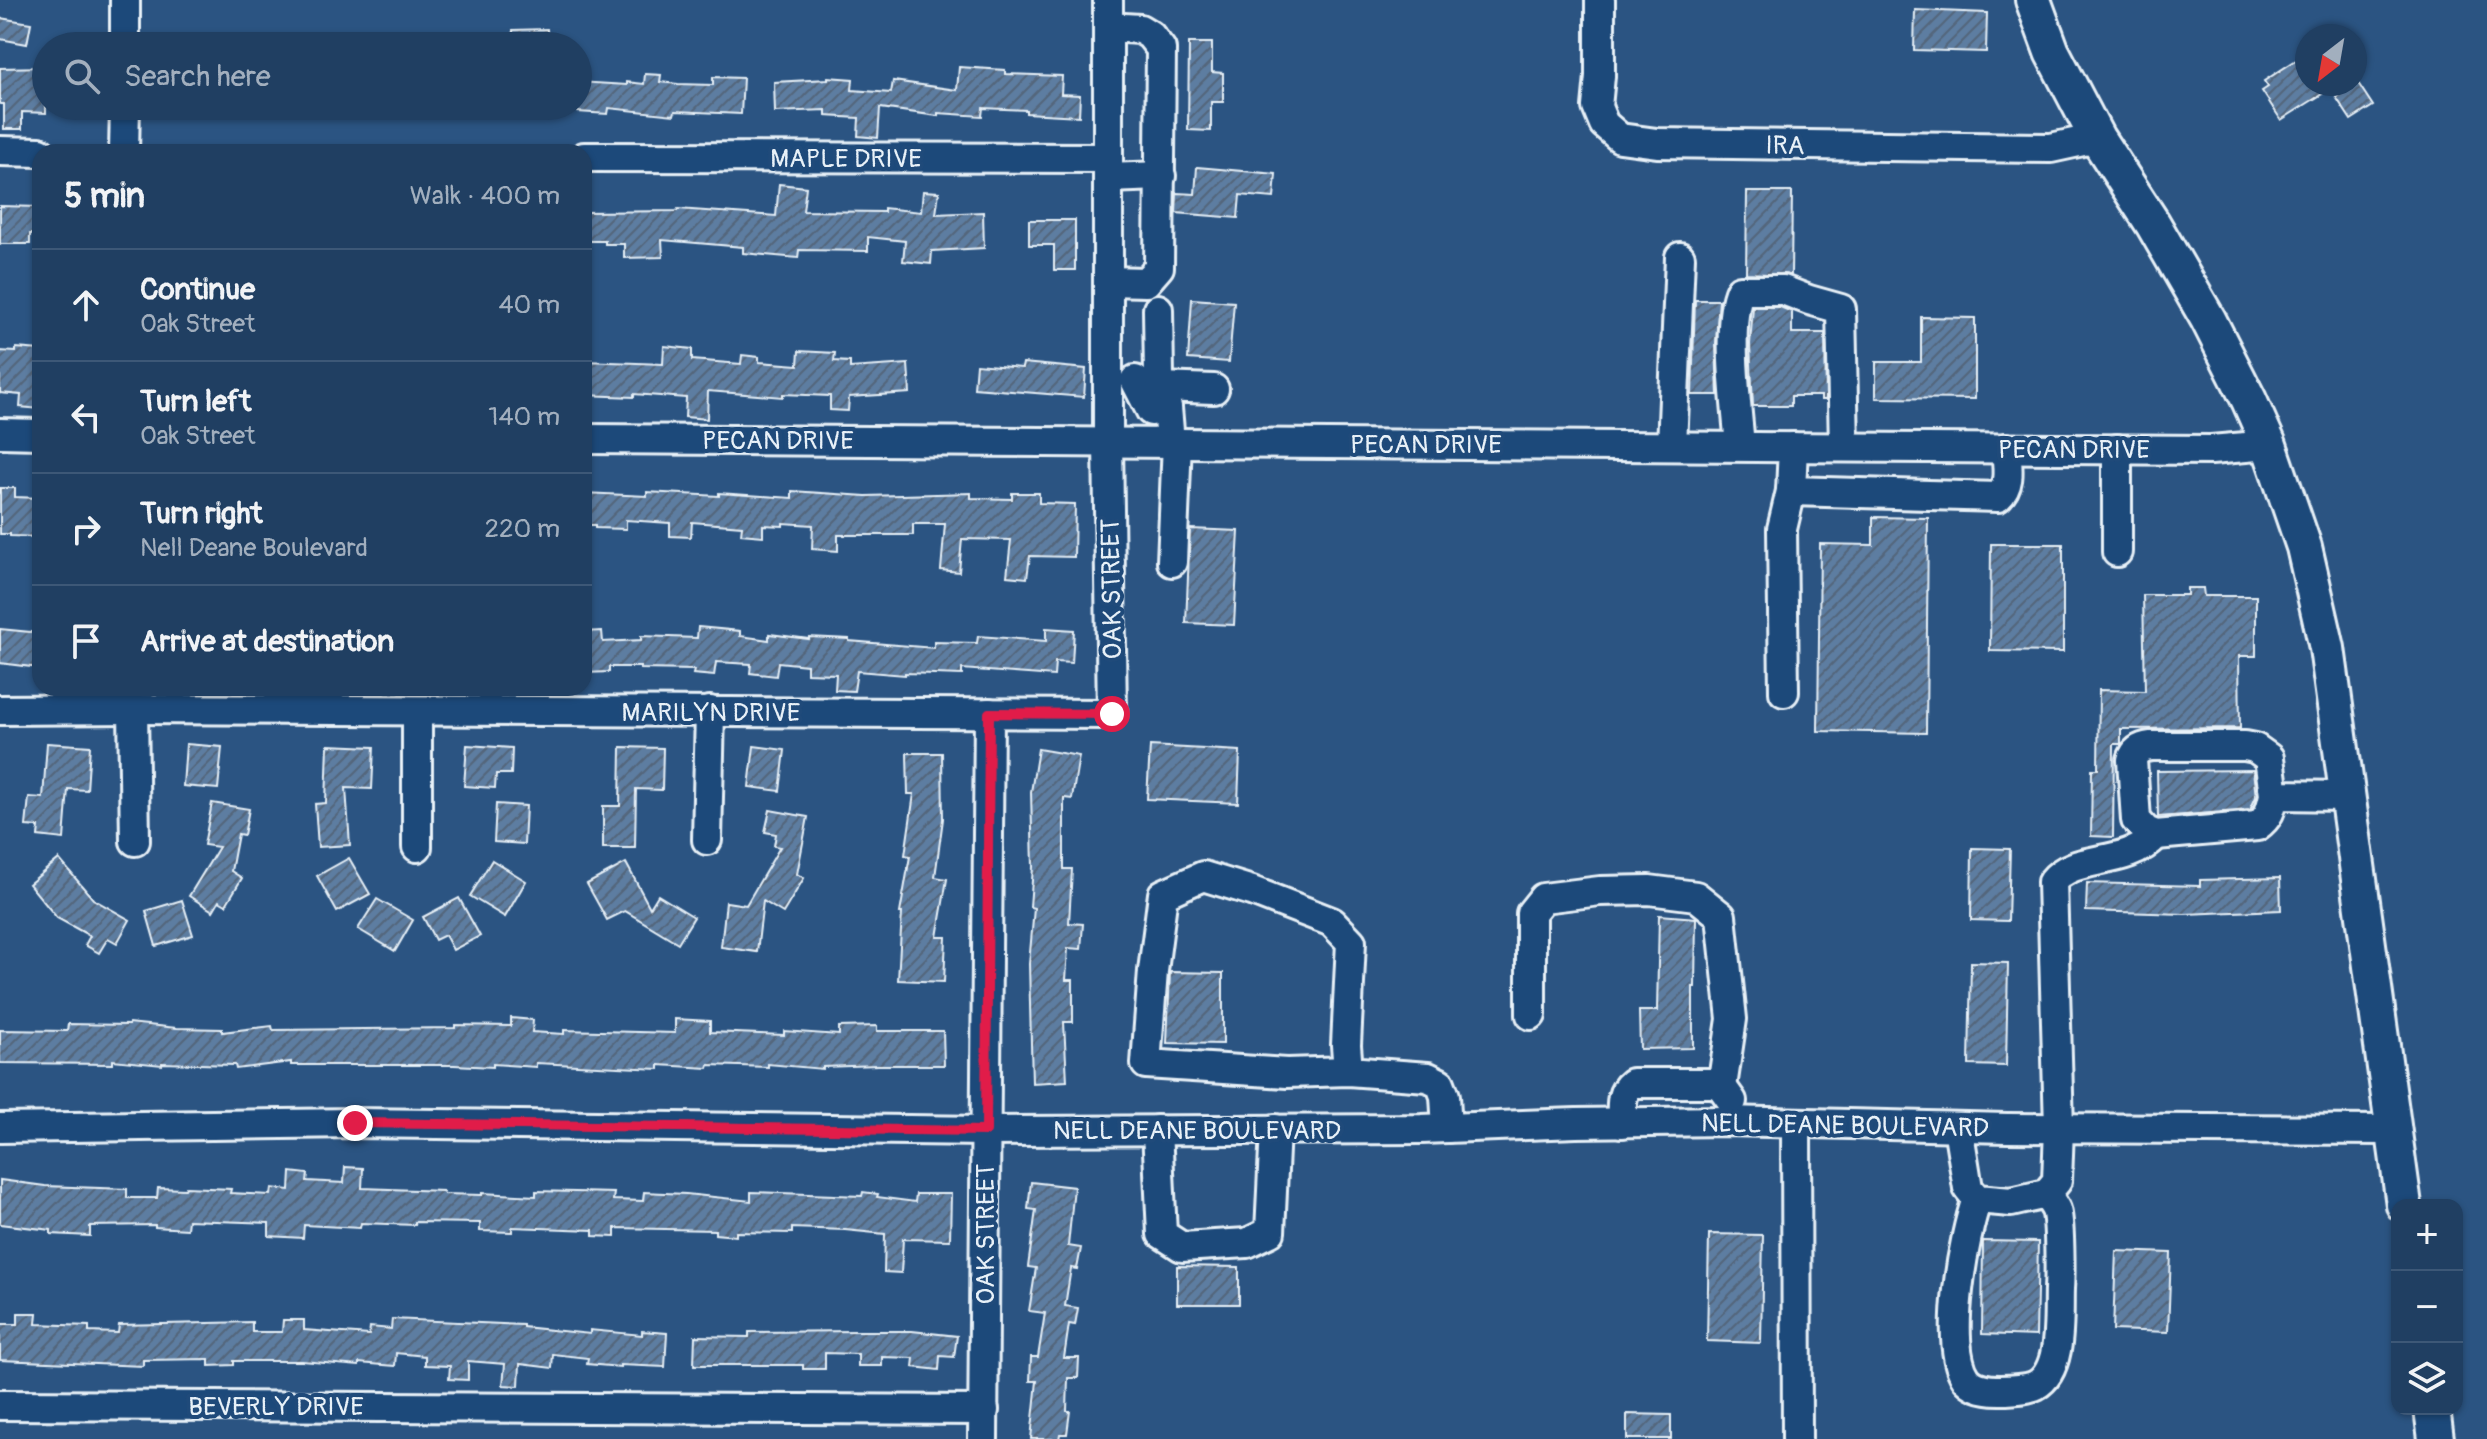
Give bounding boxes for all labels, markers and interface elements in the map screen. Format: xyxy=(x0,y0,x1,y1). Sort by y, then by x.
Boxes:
north arrow xyxy=(2295,24,2367,96)
search box xyxy=(32,32,592,120)
icon: search xyxy=(60,54,104,98)
text: Search here xyxy=(124,58,271,95)
street label: IRA xyxy=(1765,130,1805,162)
street label: MAPLE DRIVE xyxy=(770,143,922,175)
text: 5 min xyxy=(64,175,145,218)
text: Walk · 400 m xyxy=(410,180,560,212)
text: Continue xyxy=(140,271,255,308)
icon: ahead xyxy=(64,283,108,327)
text: 40 m xyxy=(498,289,560,321)
text: Oak Street xyxy=(140,308,256,340)
text: Turn left xyxy=(140,383,251,420)
icon: left xyxy=(64,395,108,439)
text: 140 m xyxy=(488,401,560,433)
text: Oak Street xyxy=(140,420,256,452)
street label: PECAN DRIVE xyxy=(702,425,854,457)
street label: PECAN DRIVE xyxy=(1350,429,1502,461)
street label: PECAN DRIVE xyxy=(1998,434,2150,466)
text: Turn right xyxy=(140,495,263,532)
icon: right xyxy=(64,507,108,551)
text: 220 m xyxy=(484,513,560,545)
street label: OAK STREET xyxy=(1095,518,1129,660)
text: Nell Deane Boulevard xyxy=(140,532,368,564)
icon: arrive xyxy=(64,619,108,663)
text: Arrive at destination xyxy=(140,623,394,660)
route start xyxy=(1094,696,1130,732)
street label: MARILYN DRIVE xyxy=(622,697,800,729)
route end xyxy=(337,1105,373,1141)
street label: NELL DEANE BOULEVARD xyxy=(1701,1107,1989,1145)
street label: NELL DEANE BOULEVARD xyxy=(1053,1115,1341,1147)
street label: OAK STREET xyxy=(970,1164,1002,1304)
map controls xyxy=(2391,1199,2463,1415)
button: + xyxy=(2391,1199,2463,1271)
button: − xyxy=(2391,1271,2463,1343)
button: layers xyxy=(2391,1343,2463,1415)
street label: BEVERLY DRIVE xyxy=(188,1391,364,1423)

